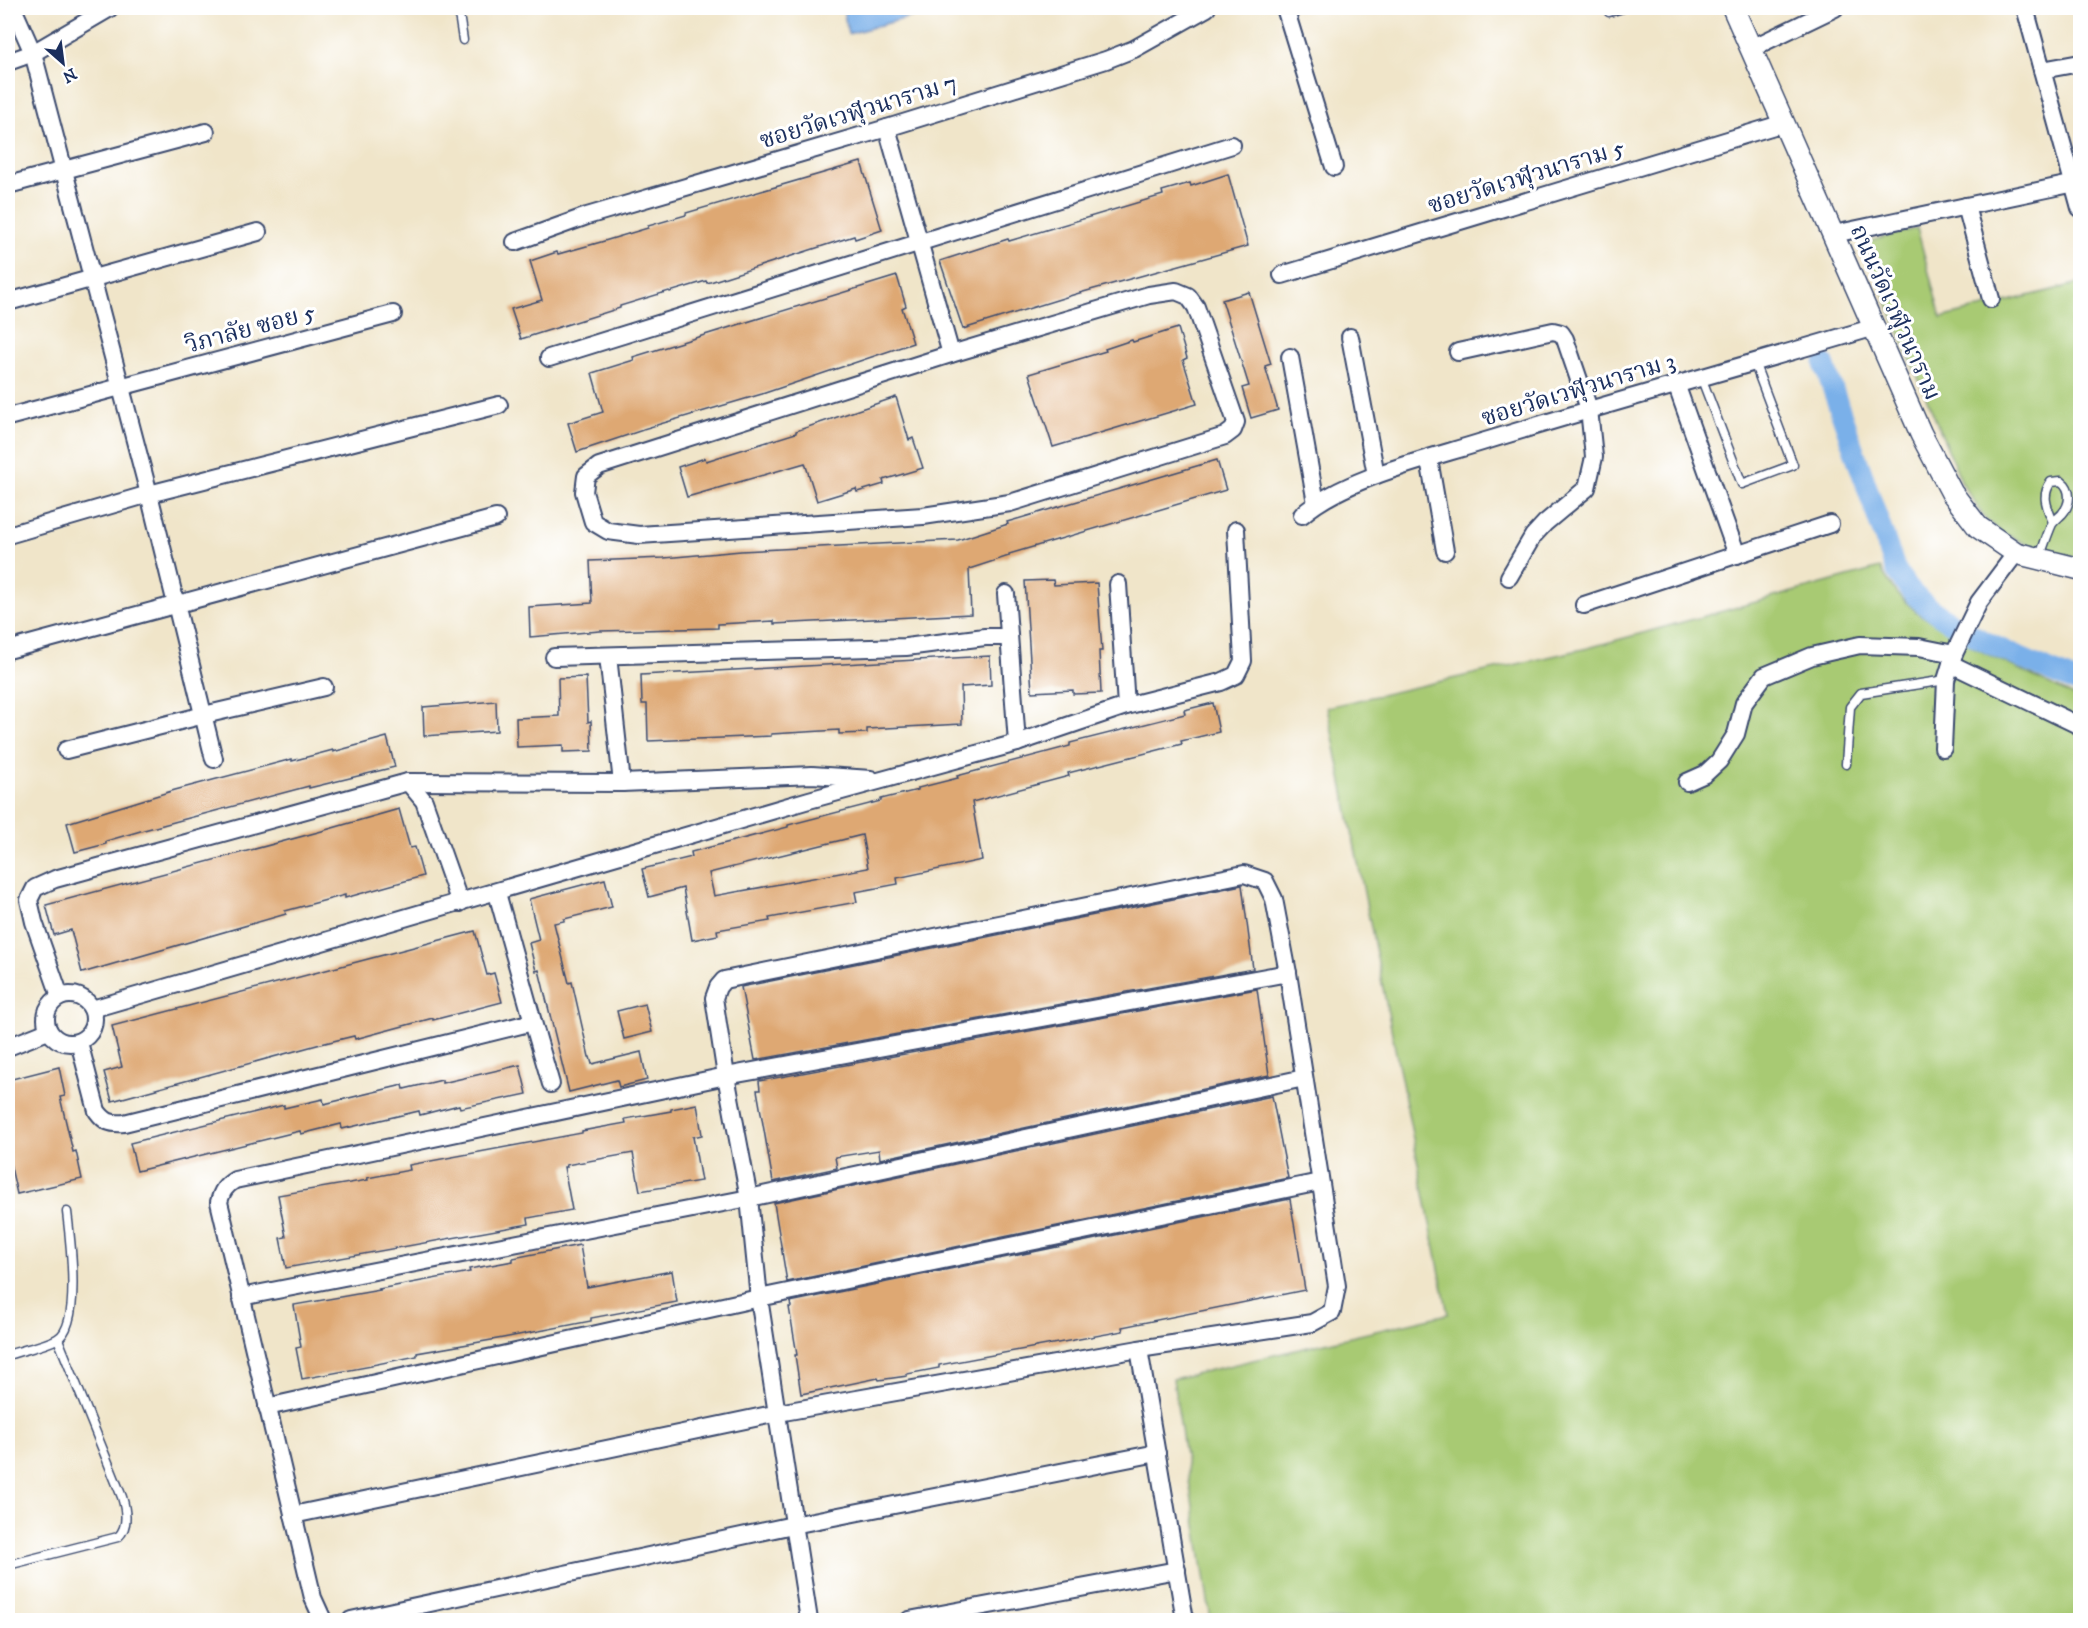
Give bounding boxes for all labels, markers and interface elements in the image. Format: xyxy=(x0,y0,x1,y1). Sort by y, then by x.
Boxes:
north arrow xyxy=(33,33,93,93)
text: N xyxy=(59,63,80,87)
street label: ซอยวัดเวฬุวนาราม 7 xyxy=(756,68,961,156)
street label: ซอยวัดเวฬุวนาราม 5 xyxy=(1424,133,1628,221)
street label: ถนนวัดเวฬุวนาราม xyxy=(1843,220,1947,405)
street label: วิภาลัย ซอย 5 xyxy=(182,297,319,361)
street label: ซอยวัดเวฬุวนาราม 3 xyxy=(1478,346,1679,434)

